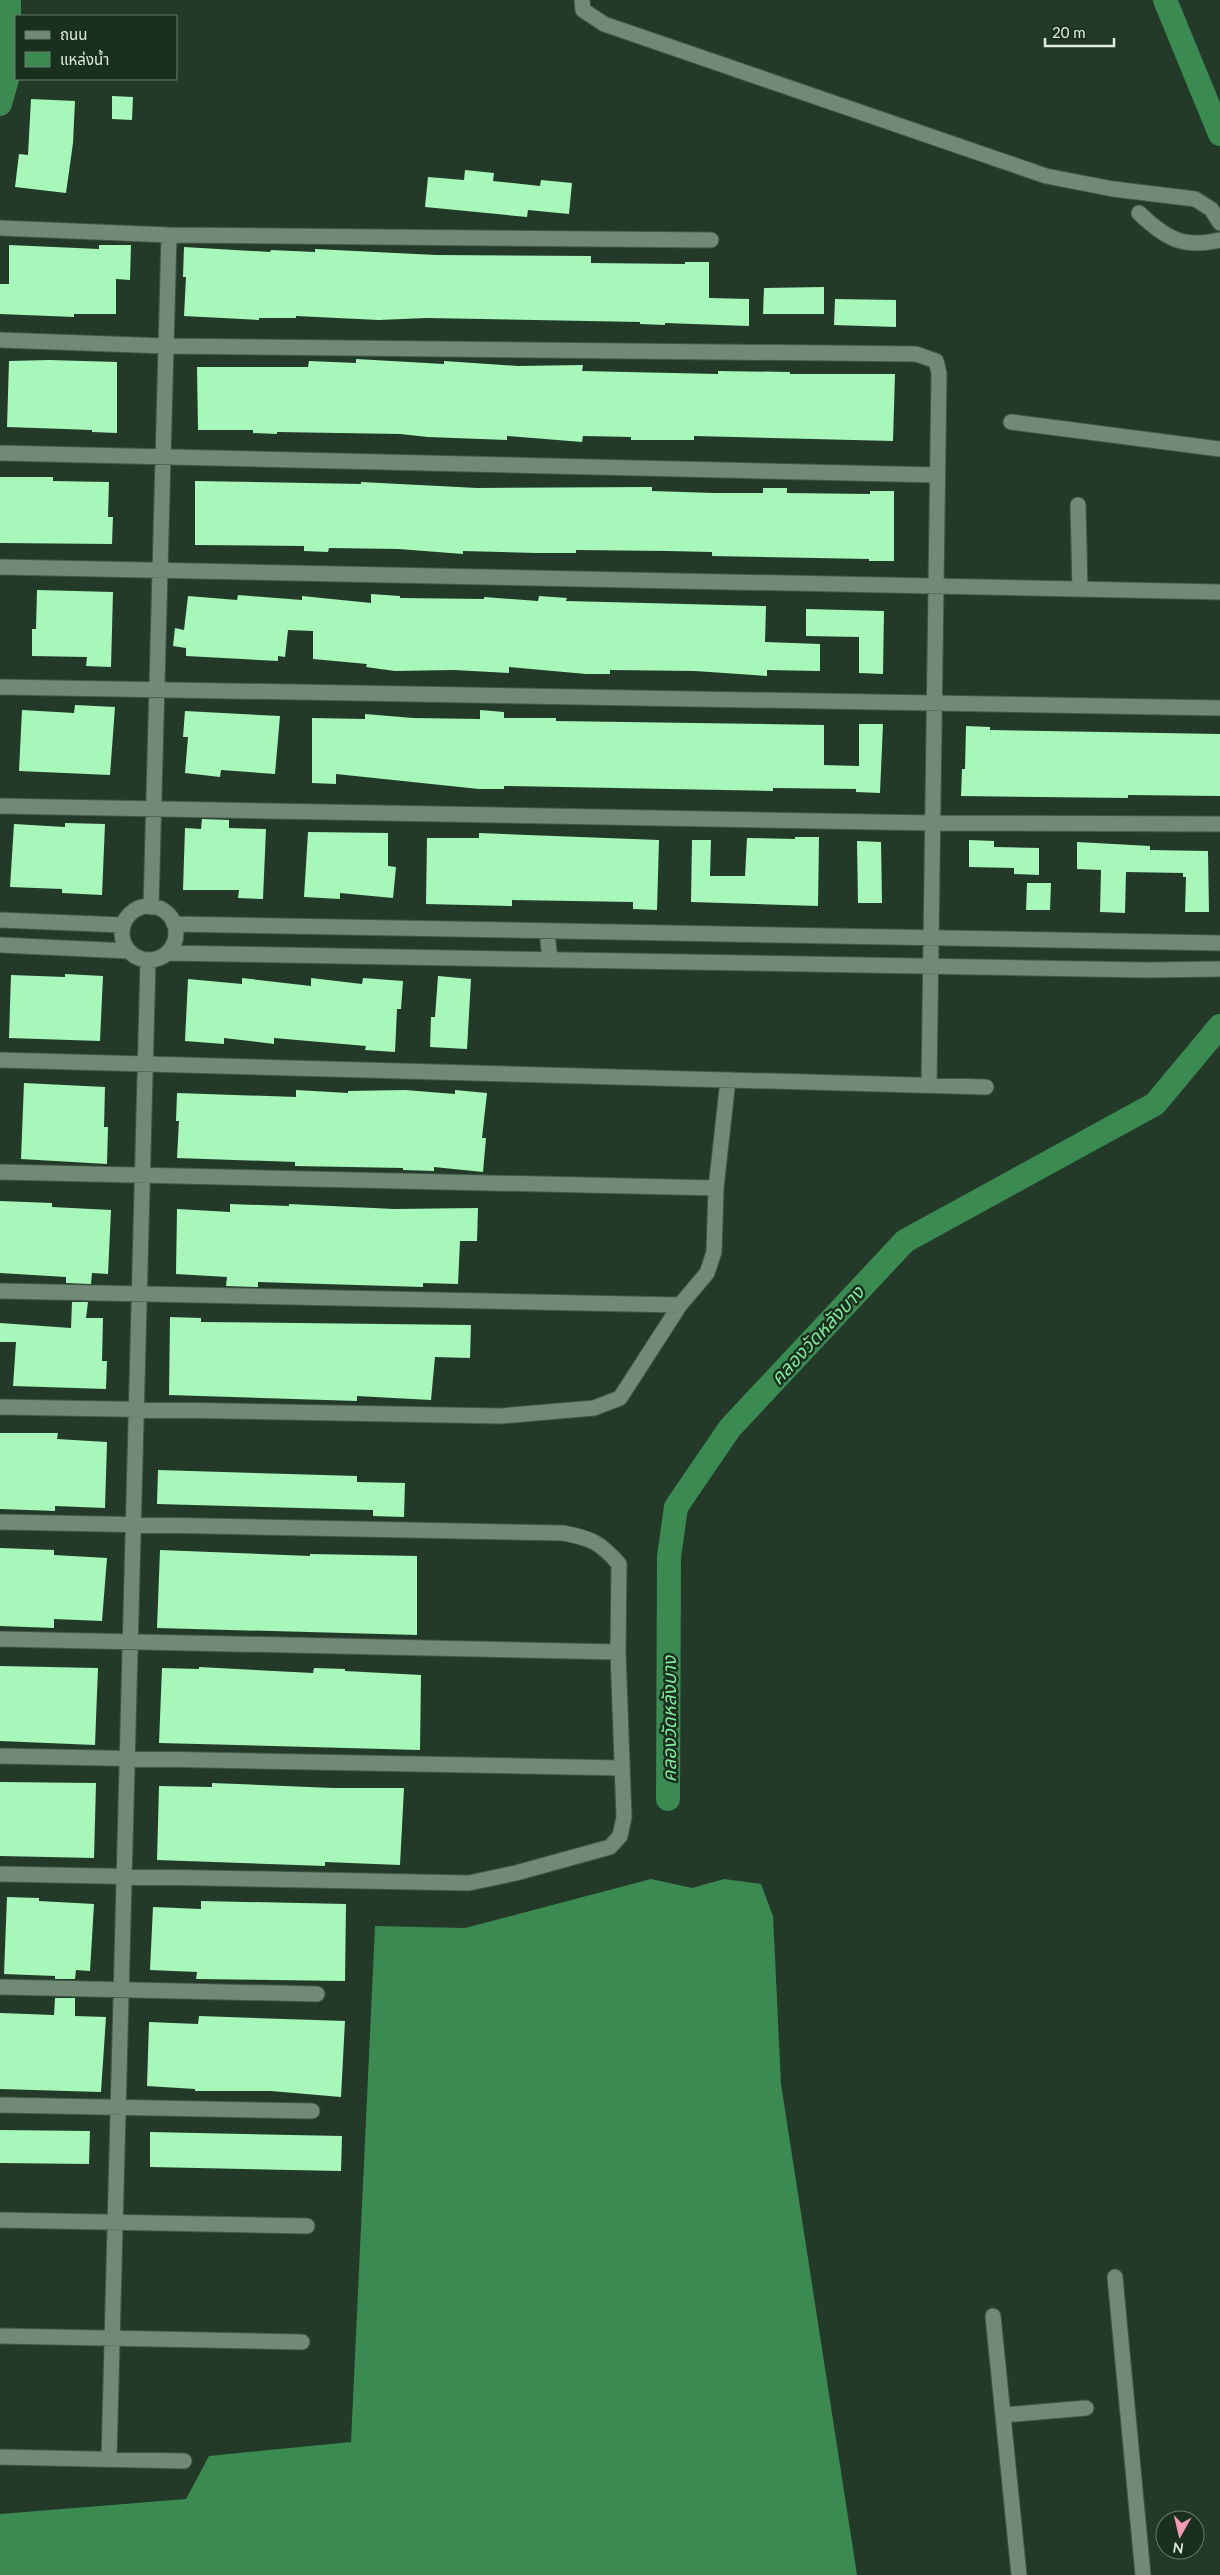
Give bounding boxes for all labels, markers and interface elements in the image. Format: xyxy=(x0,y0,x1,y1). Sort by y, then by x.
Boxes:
legend xyxy=(15,15,178,80)
scale bar xyxy=(1045,15,1114,47)
text: 20 m xyxy=(1052,23,1086,41)
text: ถนน xyxy=(60,25,87,43)
text: แหล่งน้ำ xyxy=(60,49,109,68)
water label: คลองวัดหลังบาง xyxy=(765,1280,869,1389)
water label: คลองวัดหลังบาง xyxy=(657,1655,680,1782)
north arrow xyxy=(1155,2510,1205,2560)
text: N xyxy=(1172,2539,1185,2558)

